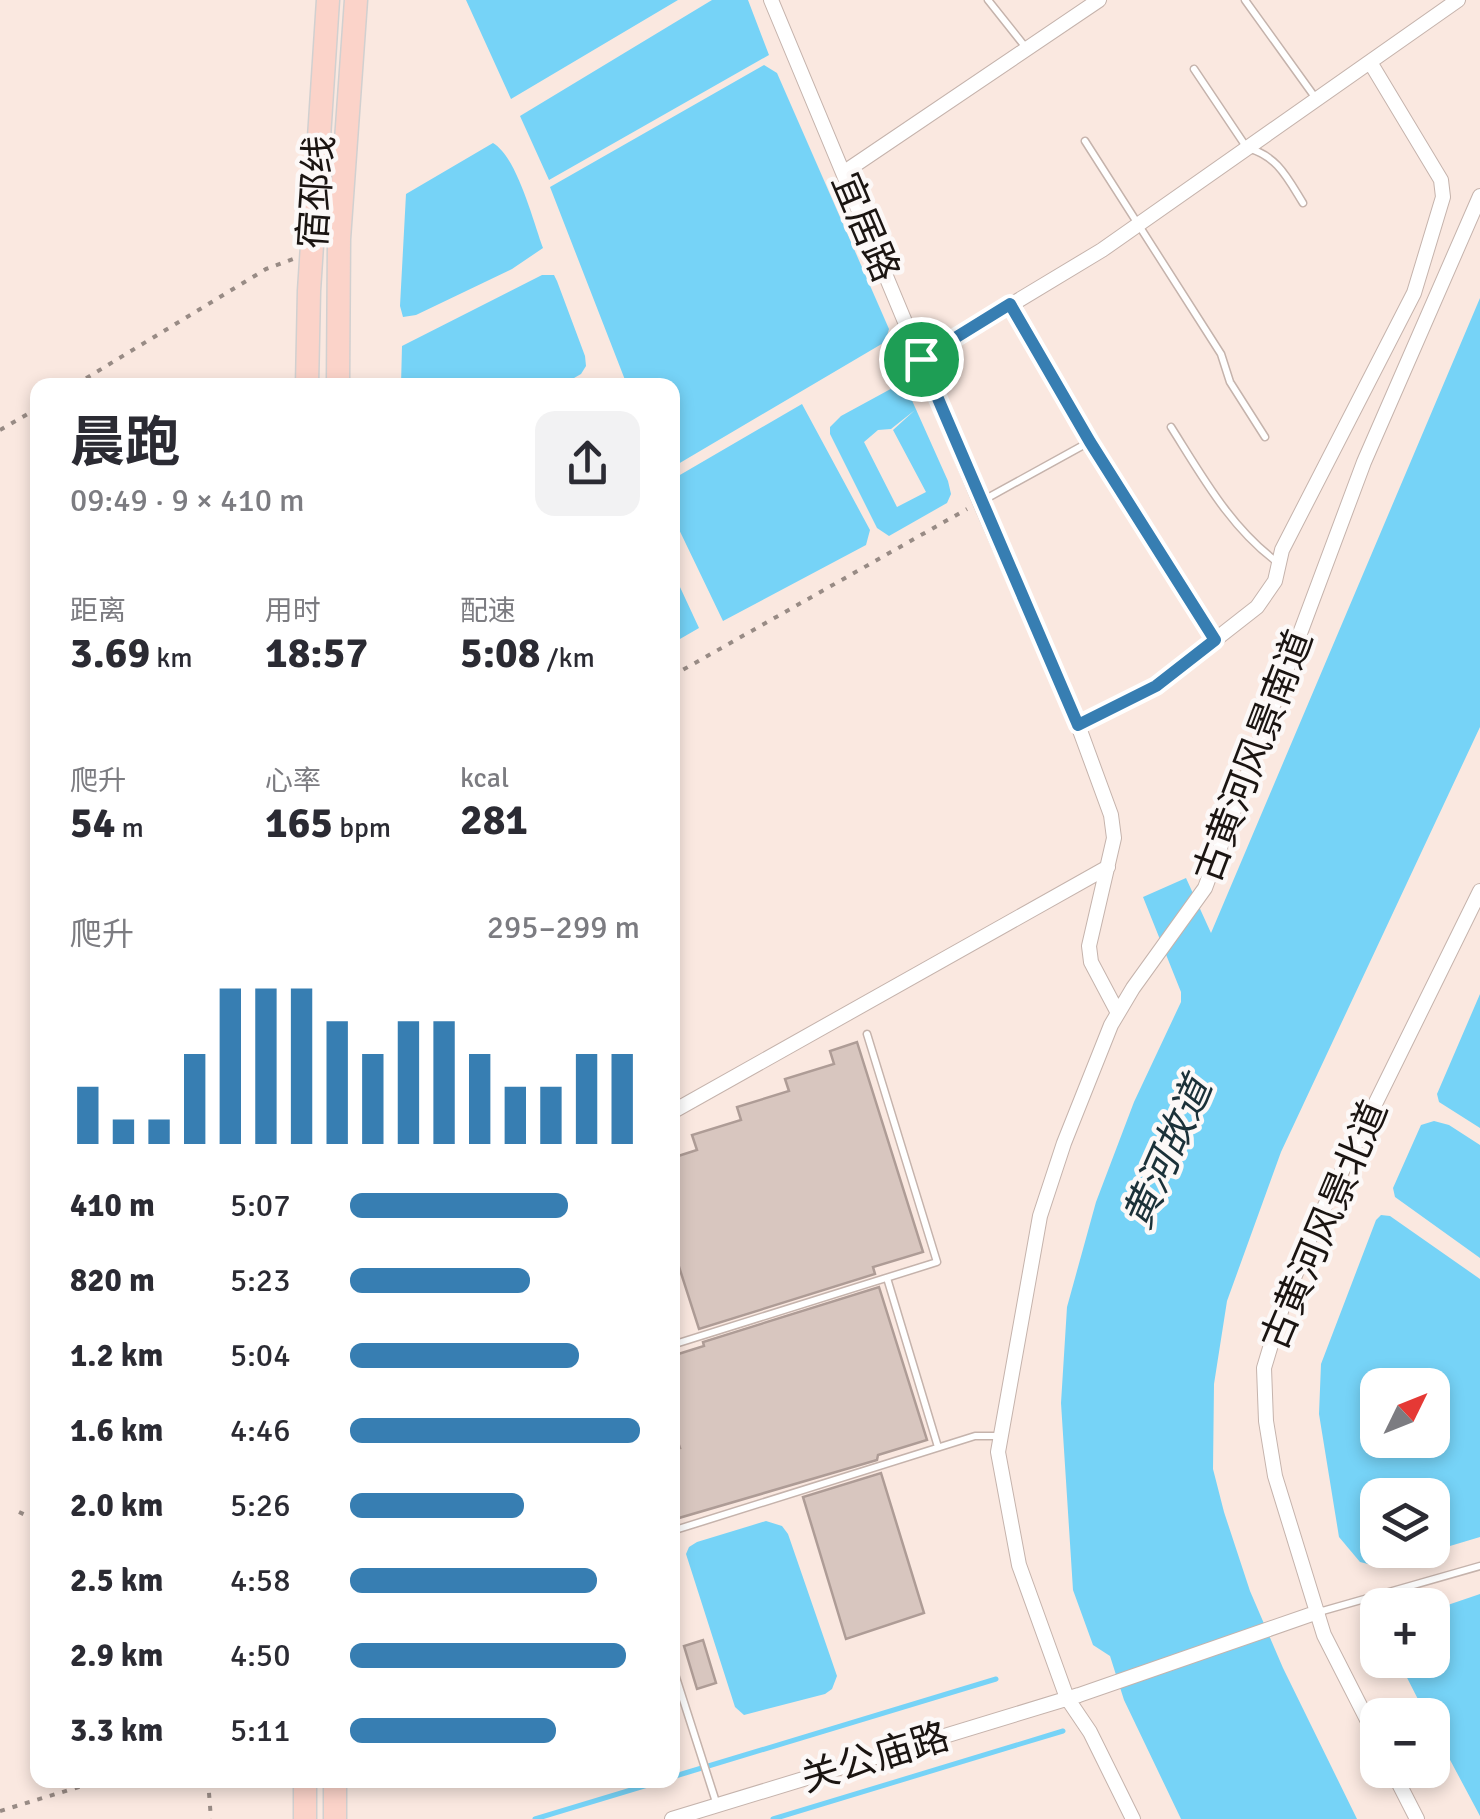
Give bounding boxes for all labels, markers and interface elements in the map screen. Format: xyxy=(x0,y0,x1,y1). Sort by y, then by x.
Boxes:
street label: 宿邳线 xyxy=(289,134,344,251)
street label: 宜居路 xyxy=(822,166,909,289)
pin xyxy=(879,317,964,402)
icon: arrive xyxy=(894,332,949,387)
text: 晨跑 xyxy=(70,409,180,477)
button: share xyxy=(535,411,640,516)
text: 09:49 · 9 × 410 m xyxy=(70,481,305,520)
text: 距离 xyxy=(70,594,126,628)
text: 用时 xyxy=(265,594,321,628)
text: 配速 xyxy=(460,594,516,628)
street label: 古黄河风景南道 xyxy=(1184,624,1323,889)
text: 3.69 xyxy=(70,628,150,679)
text: 18:57 xyxy=(265,628,368,679)
text: 5:08 xyxy=(460,628,540,679)
text: km xyxy=(150,641,193,675)
text: /km xyxy=(540,641,595,675)
text: kcal xyxy=(460,761,509,795)
text: 爬升 xyxy=(70,764,126,798)
text: 心率 xyxy=(265,764,321,798)
text: 281 xyxy=(460,795,528,846)
text: 54 xyxy=(70,798,115,849)
text: 165 xyxy=(265,798,333,849)
text: m xyxy=(115,811,144,845)
text: bpm xyxy=(333,811,391,845)
text: 295–299 m xyxy=(487,908,640,947)
text: 爬升 xyxy=(70,915,134,954)
water label: 黄河故道 xyxy=(1113,1066,1225,1237)
street label: 古黄河风景北道 xyxy=(1251,1094,1398,1357)
text: 410 m xyxy=(70,1186,155,1225)
text: 5:07 xyxy=(230,1186,290,1225)
text: 820 m xyxy=(70,1261,155,1300)
text: 5:23 xyxy=(230,1261,290,1300)
text: 1.2 km xyxy=(70,1336,163,1375)
text: 5:04 xyxy=(230,1336,290,1375)
north arrow xyxy=(1360,1368,1450,1458)
map controls xyxy=(1360,1368,1450,1788)
text: 1.6 km xyxy=(70,1411,163,1450)
text: 4:46 xyxy=(230,1411,290,1450)
button: layers xyxy=(1360,1478,1450,1568)
text: 2.0 km xyxy=(70,1486,163,1525)
text: 5:26 xyxy=(230,1486,290,1525)
text: 2.5 km xyxy=(70,1561,163,1600)
text: 4:58 xyxy=(230,1561,290,1600)
button: + xyxy=(1360,1588,1450,1678)
text: 2.9 km xyxy=(70,1636,163,1675)
text: 4:50 xyxy=(230,1636,290,1675)
button: − xyxy=(1360,1698,1450,1788)
text: 3.3 km xyxy=(70,1711,163,1750)
text: 5:11 xyxy=(230,1711,290,1750)
street label: 关公庙路 xyxy=(796,1713,955,1802)

